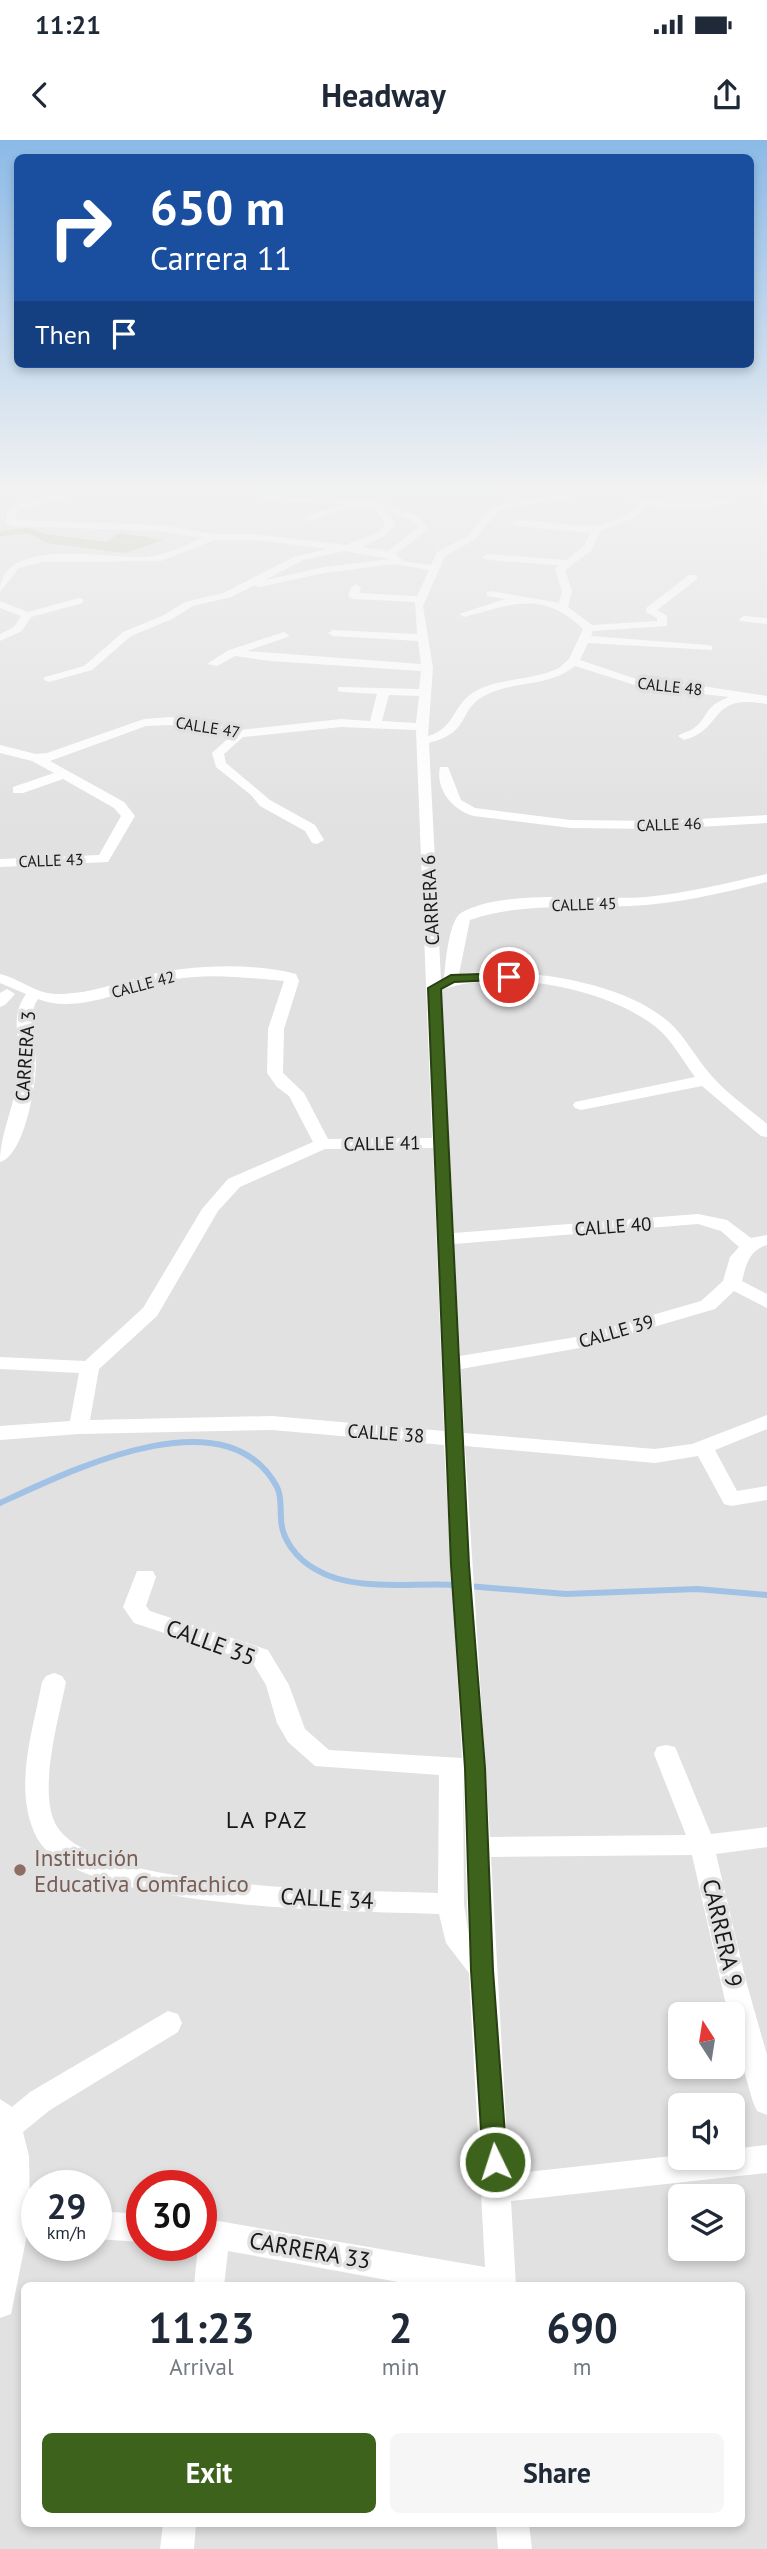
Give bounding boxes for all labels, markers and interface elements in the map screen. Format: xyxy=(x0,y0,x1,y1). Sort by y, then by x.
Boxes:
text: 11:21 xyxy=(35,8,101,41)
text: Headway xyxy=(321,74,446,116)
icon: back xyxy=(21,76,59,114)
icon: share xyxy=(708,76,746,114)
text: 650 m xyxy=(150,175,285,239)
icon: right xyxy=(35,182,126,273)
text: Carrera 11 xyxy=(150,237,292,279)
icon: arrive xyxy=(105,315,143,353)
text: Then xyxy=(35,318,91,351)
street label: CALLE 48 xyxy=(637,673,703,699)
street label: CALLE 47 xyxy=(174,712,242,742)
street label: CALLE 46 xyxy=(636,813,702,835)
street label: CALLE 43 xyxy=(18,849,84,871)
street label: CARRERA 6 xyxy=(416,854,444,946)
street label: CALLE 45 xyxy=(551,893,617,915)
pin xyxy=(479,947,539,1007)
icon: arrive xyxy=(490,958,528,996)
street label: CALLE 42 xyxy=(109,966,177,1002)
street label: CARRERA 3 xyxy=(10,1010,40,1102)
street label: CALLE 41 xyxy=(343,1130,421,1156)
street label: CALLE 40 xyxy=(574,1211,652,1241)
street label: CALLE 39 xyxy=(576,1309,656,1353)
street label: CALLE 38 xyxy=(347,1418,425,1448)
street label: CALLE 35 xyxy=(162,1612,260,1672)
district label: LA PAZ xyxy=(226,1804,308,1835)
place label: Institución Educativa Comfachico xyxy=(34,1843,249,1898)
marker: Institución Educativa Comfachico xyxy=(12,1862,28,1878)
street label: CARRERA 9 xyxy=(697,1876,749,1990)
street label: CALLE 34 xyxy=(280,1881,375,1915)
north arrow xyxy=(668,2002,746,2079)
map controls xyxy=(668,2002,745,2261)
button: sound xyxy=(668,2093,745,2170)
position arrow xyxy=(458,2125,532,2199)
speed limit sign: 30 xyxy=(126,2170,217,2261)
text: 29 xyxy=(47,2183,86,2229)
button: layers xyxy=(668,2184,745,2261)
text: km/h xyxy=(47,2221,86,2244)
street label: CARRERA 33 xyxy=(247,2225,373,2275)
text: 11:23 xyxy=(148,2300,255,2355)
text: 2 xyxy=(389,2300,412,2355)
text: 690 xyxy=(546,2300,618,2355)
text: Arrival xyxy=(169,2352,234,2381)
text: min xyxy=(382,2352,419,2381)
text: m xyxy=(573,2352,591,2381)
button: Exit xyxy=(42,2433,376,2513)
button: Share xyxy=(390,2433,724,2513)

